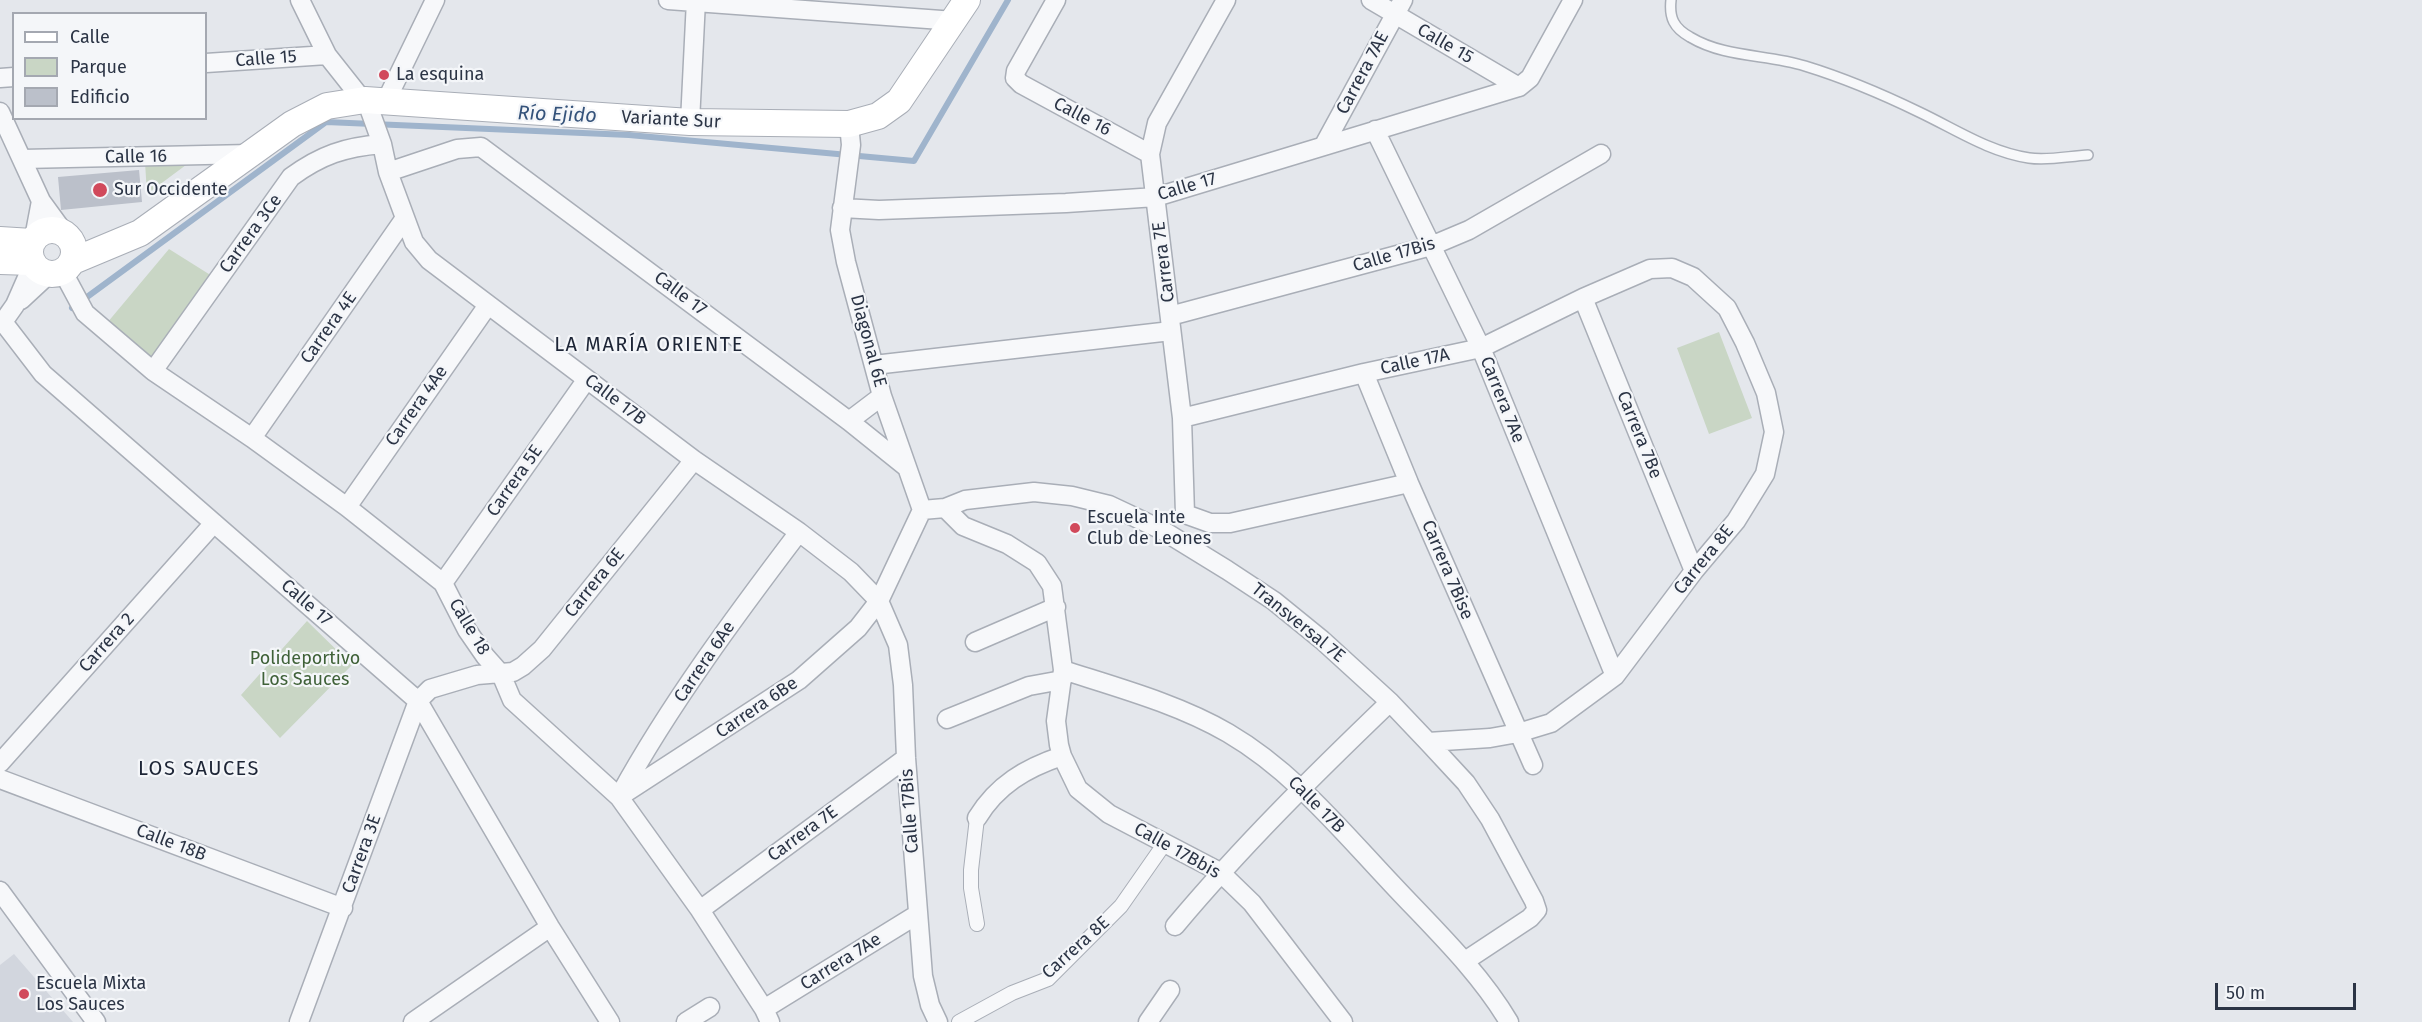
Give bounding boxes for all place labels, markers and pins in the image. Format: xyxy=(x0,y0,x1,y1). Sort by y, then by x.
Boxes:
place label: La esquina xyxy=(396,64,484,86)
marker: La esquina xyxy=(377,68,391,82)
place label: Sur Occidente xyxy=(114,179,228,201)
marker: Sur Occidente xyxy=(91,181,109,199)
place label: Escuela Inte Club de Leones xyxy=(1087,507,1211,550)
marker: Escuela Inte Club de Leones xyxy=(1068,521,1082,535)
place label: Escuela Mixta Los Sauces xyxy=(36,973,146,1016)
marker: Escuela Mixta Los Sauces xyxy=(17,987,31,1001)

